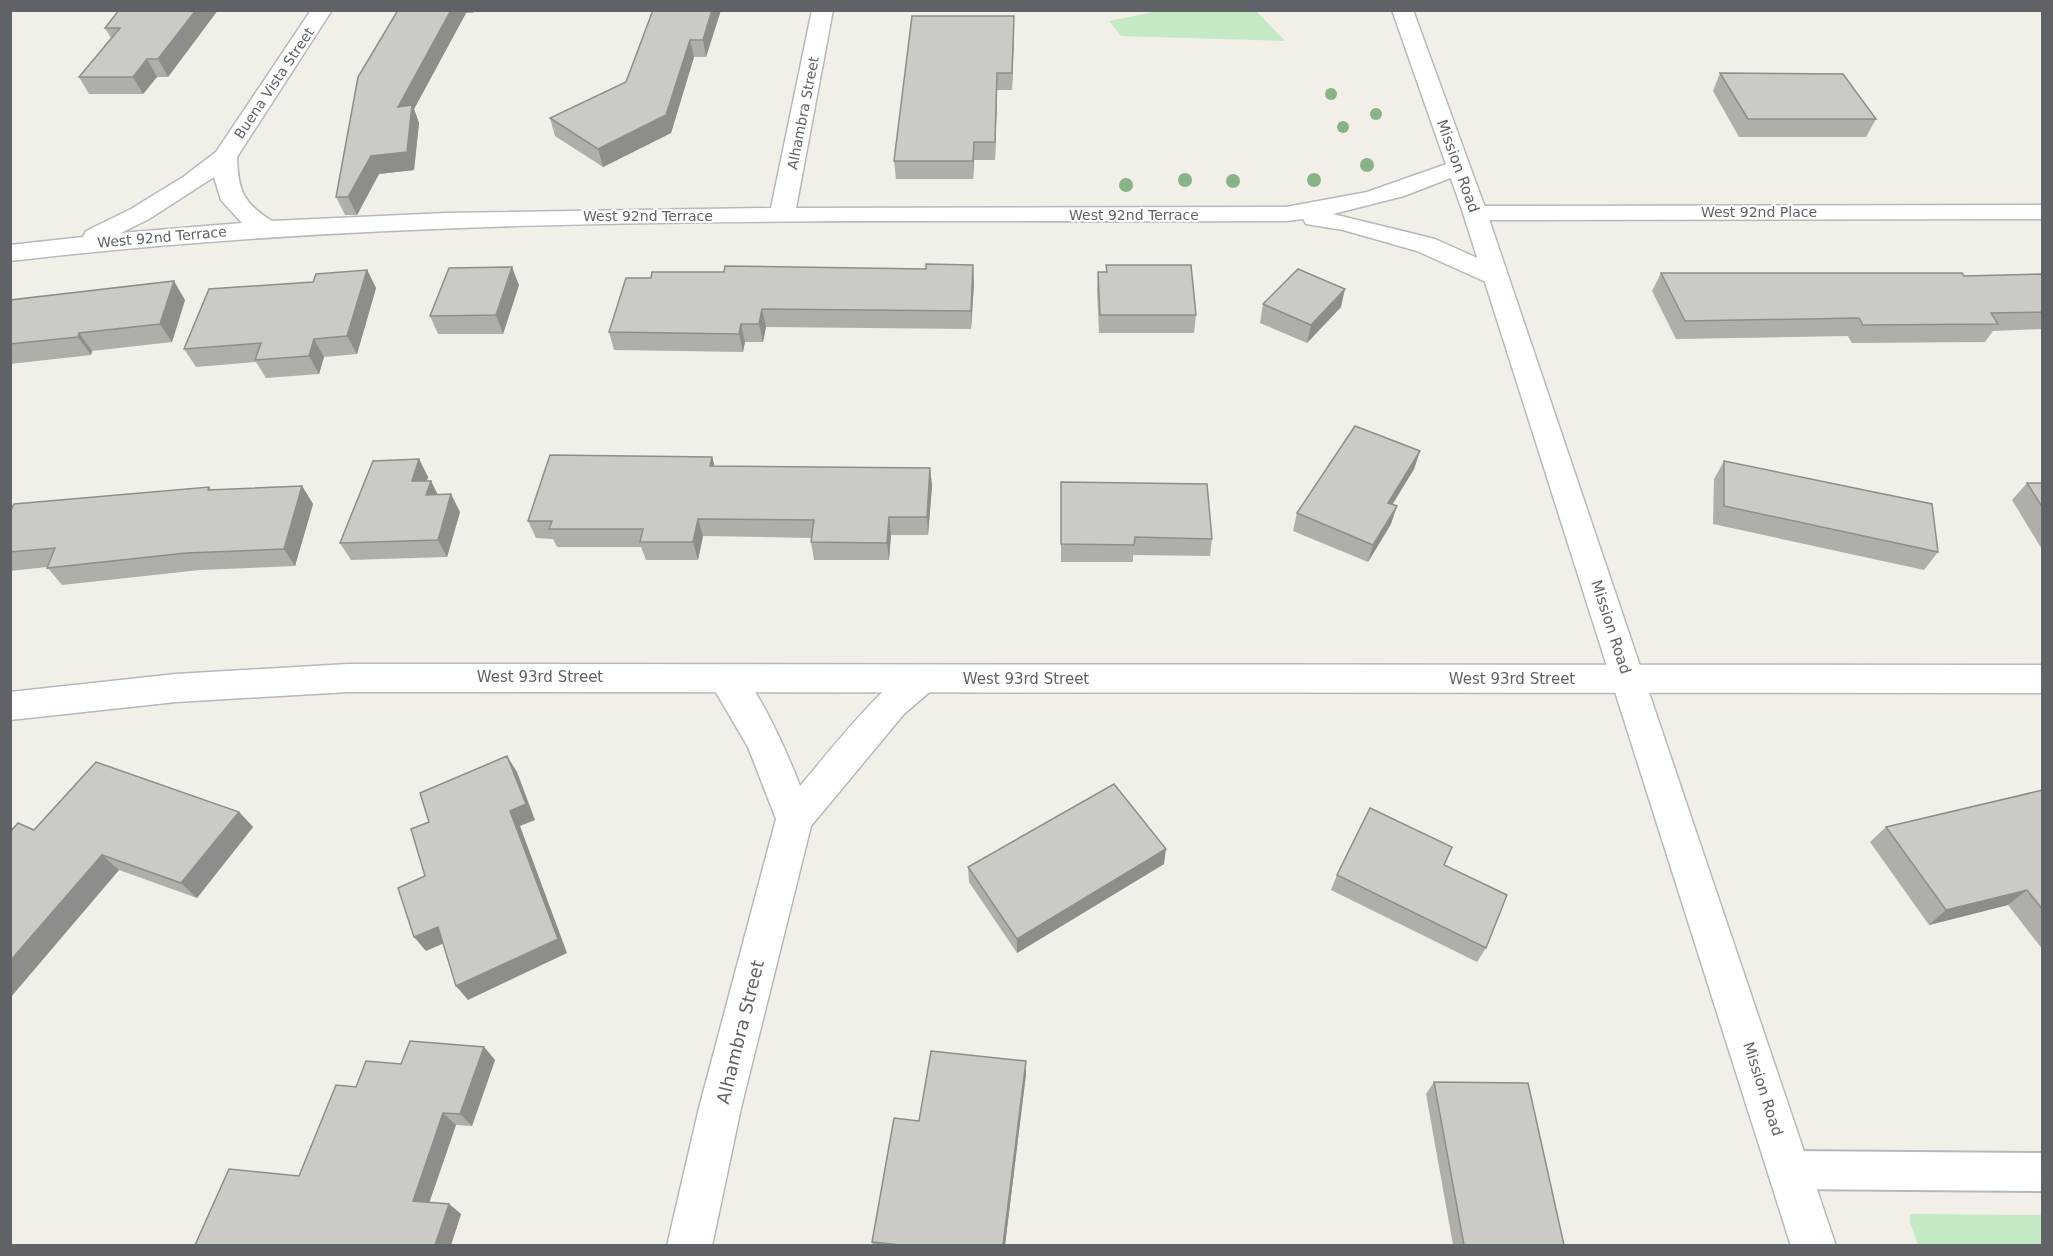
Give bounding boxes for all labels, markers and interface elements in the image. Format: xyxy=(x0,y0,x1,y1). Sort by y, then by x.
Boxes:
street label: Buena Vista Street xyxy=(231,24,317,142)
street label: Alhambra Street xyxy=(784,55,822,171)
street label: Mission Road xyxy=(1433,117,1483,215)
street label: West 92nd Place xyxy=(1701,204,1817,220)
street label: West 92nd Terrace xyxy=(1069,207,1199,223)
street label: West 92nd Terrace xyxy=(583,208,713,224)
street label: West 92nd Terrace xyxy=(97,223,227,251)
street label: Mission Road xyxy=(1587,578,1635,676)
street label: West 93rd Street xyxy=(477,668,603,686)
street label: West 93rd Street xyxy=(963,670,1089,688)
street label: West 93rd Street xyxy=(1449,670,1575,688)
street label: Alhambra Street xyxy=(712,958,768,1106)
street label: Mission Road xyxy=(1739,1040,1787,1138)

